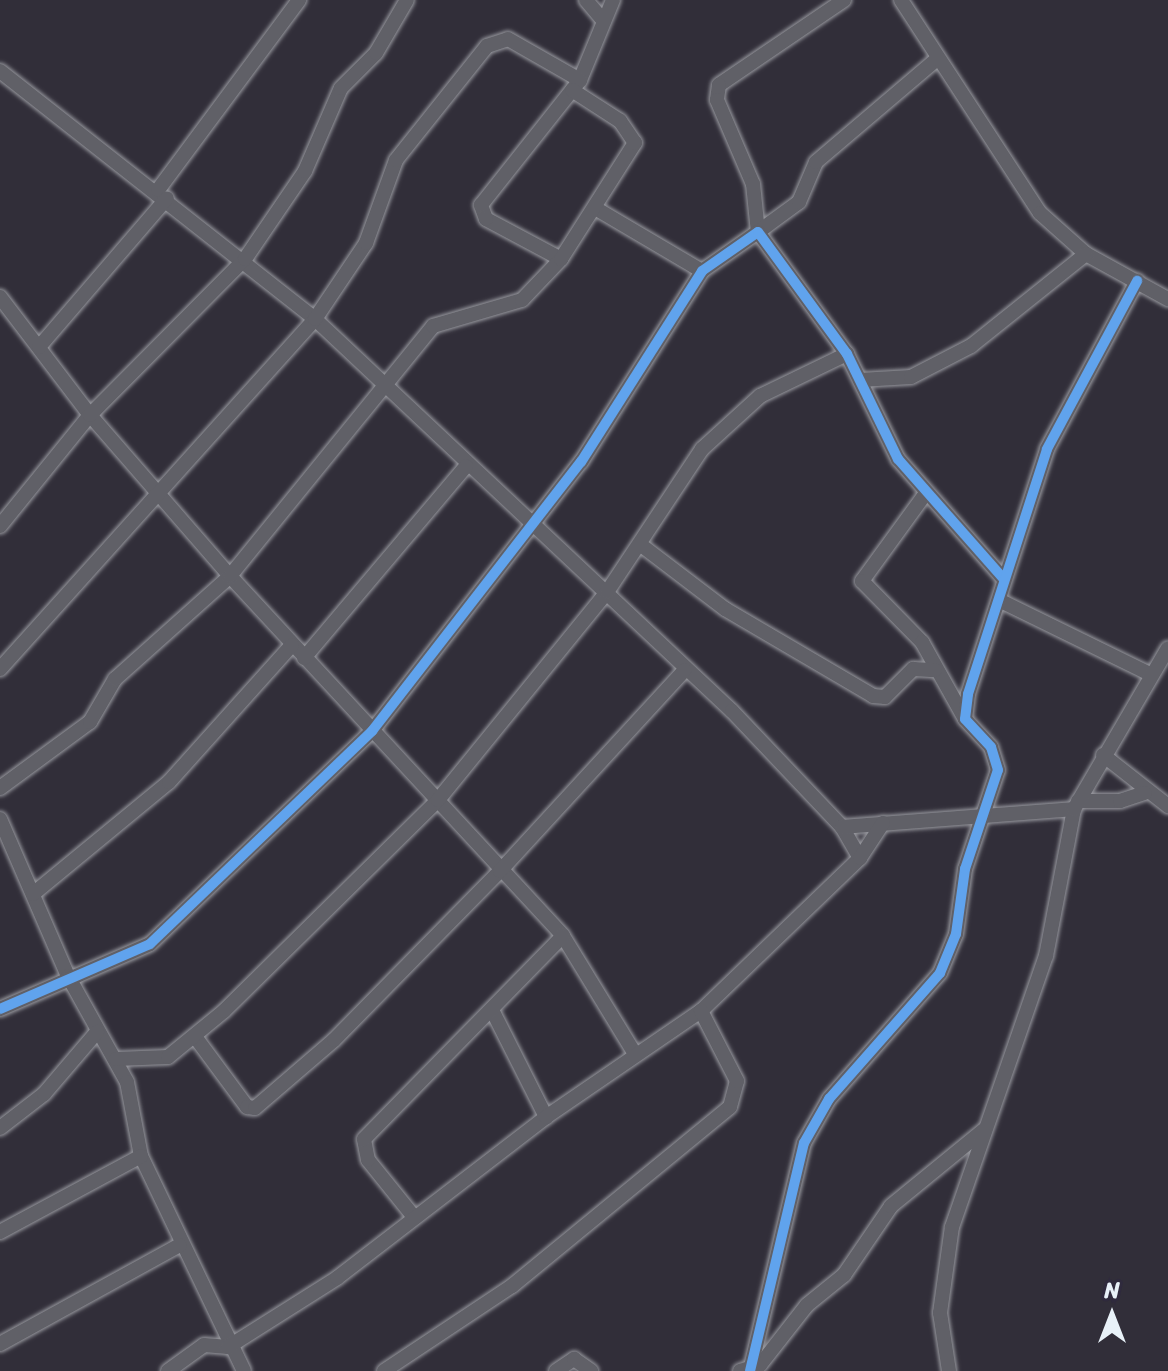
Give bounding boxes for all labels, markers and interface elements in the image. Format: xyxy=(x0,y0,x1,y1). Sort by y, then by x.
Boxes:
text: N xyxy=(1104,1271,1120,1310)
north arrow xyxy=(1072,1275,1152,1355)

